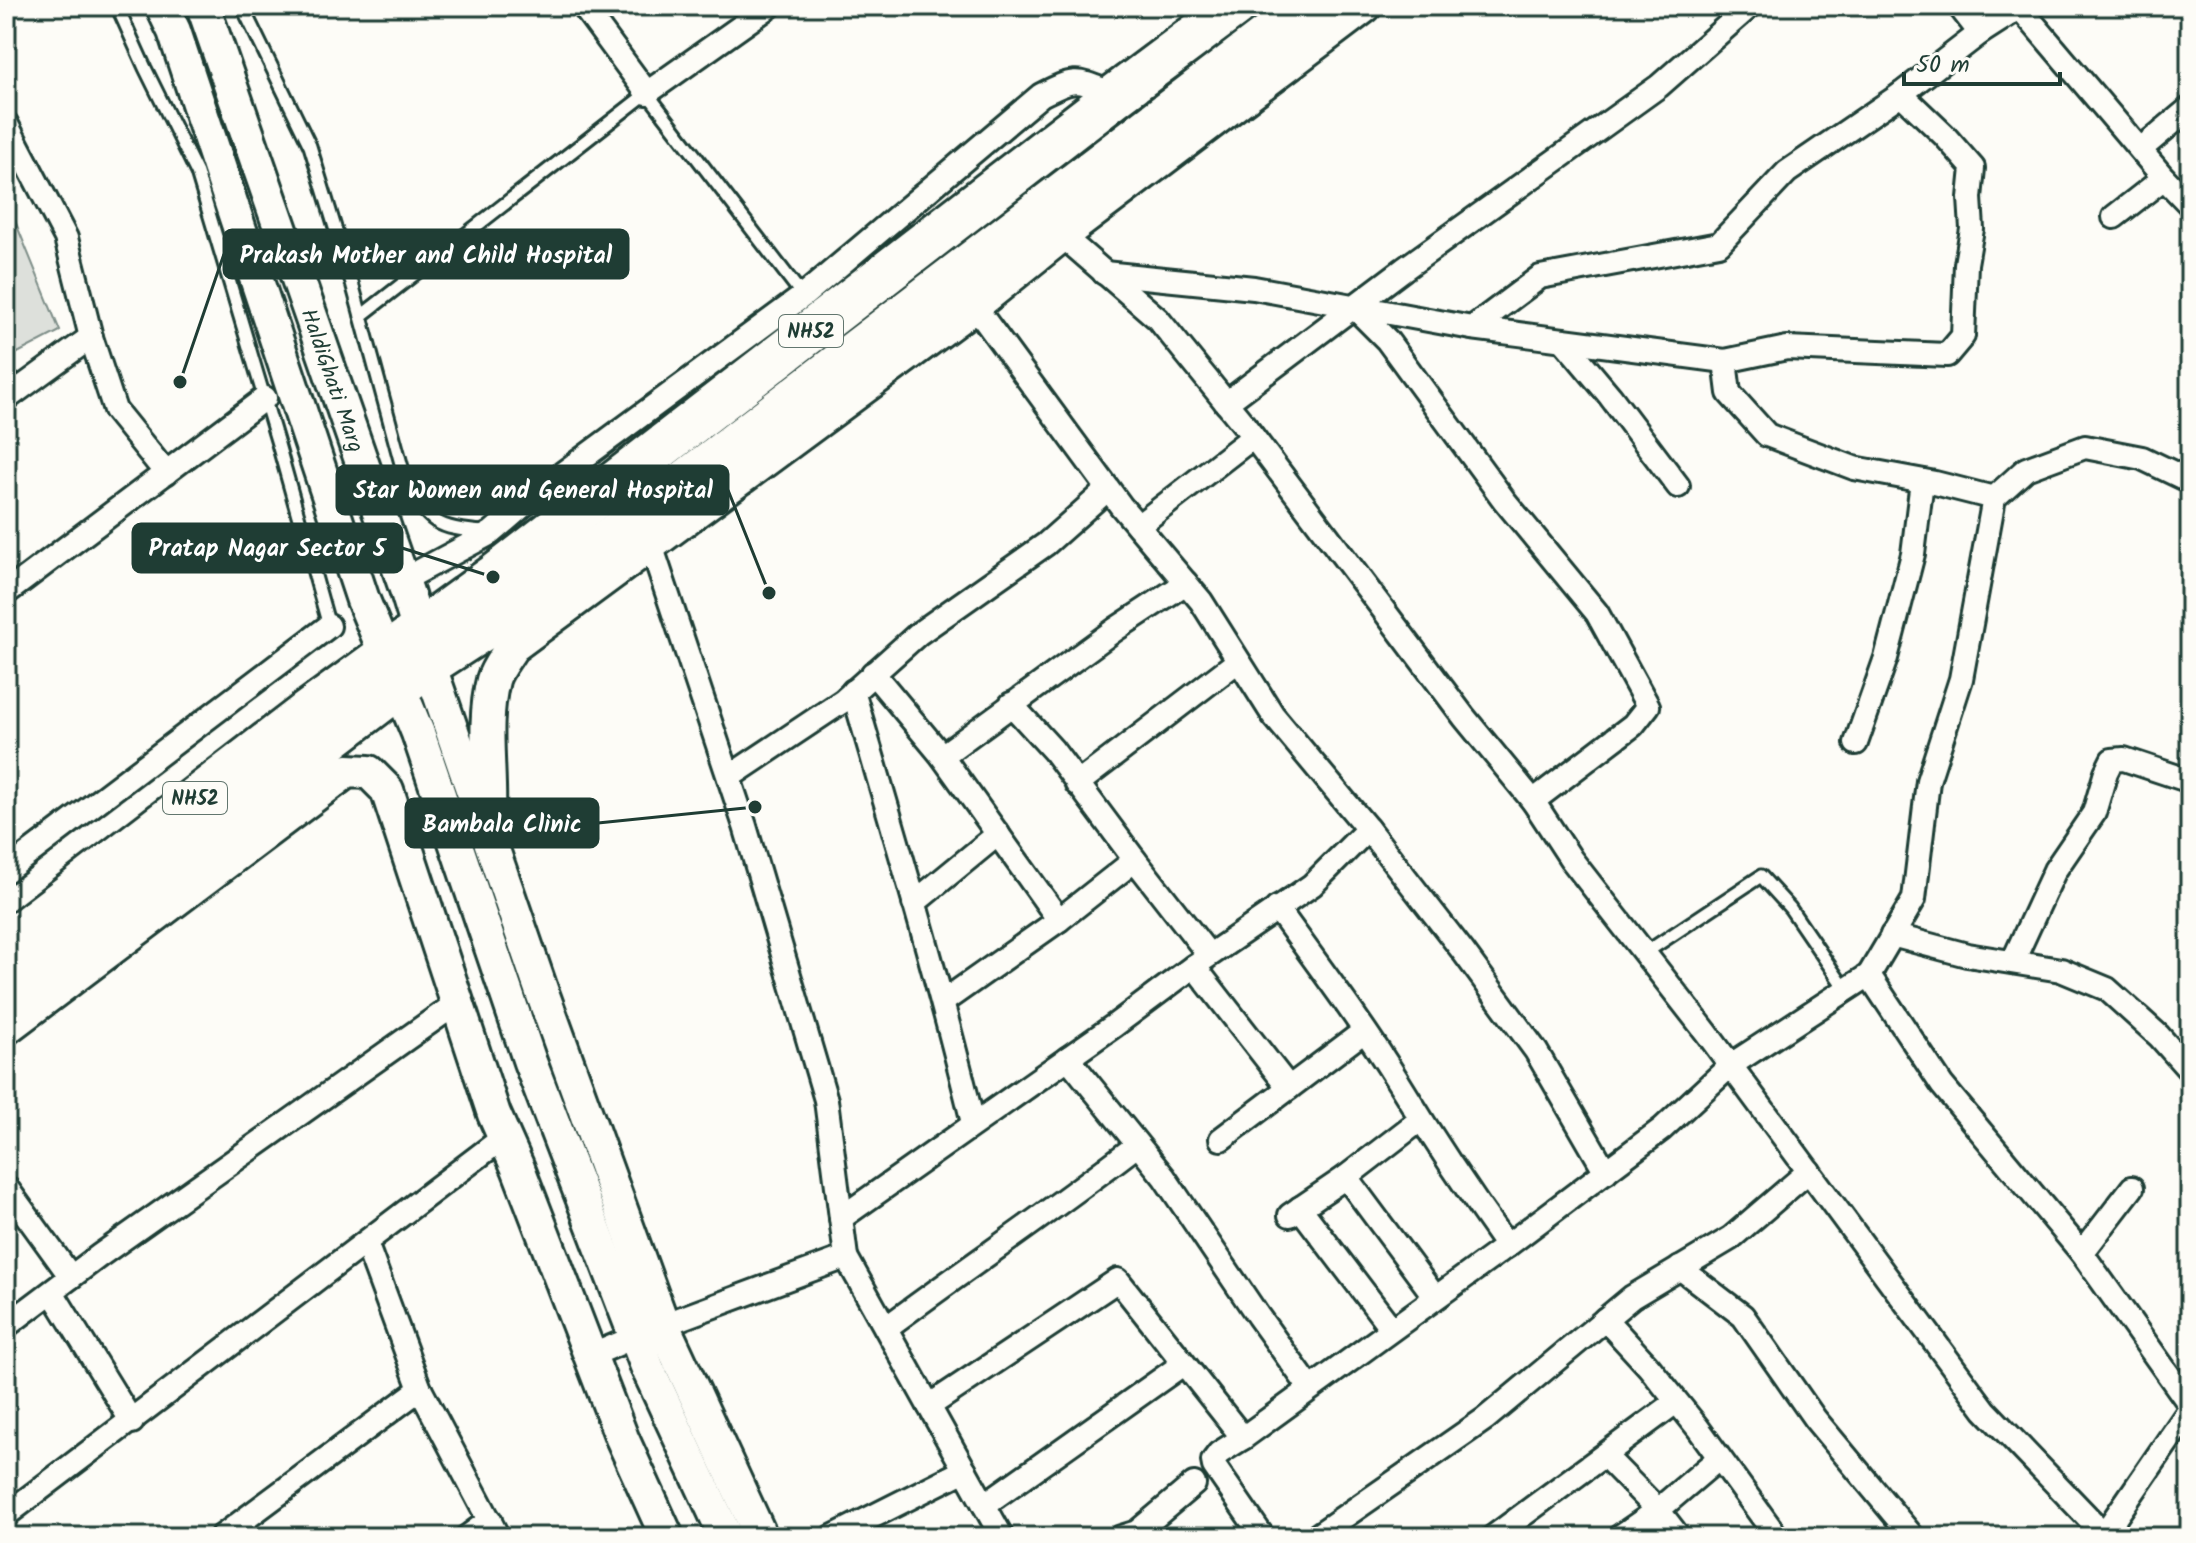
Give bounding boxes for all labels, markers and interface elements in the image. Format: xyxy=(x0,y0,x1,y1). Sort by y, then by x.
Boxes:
scale bar xyxy=(1904,36,2060,86)
text: 50 m xyxy=(1916,46,1970,85)
callout: Prakash Mother and Child Hospital xyxy=(224,230,628,278)
text: Prakash Mother and Child Hospital xyxy=(240,237,613,276)
street label: HaldiGhati Marg xyxy=(290,304,372,458)
road number: NH52 xyxy=(779,315,843,347)
callout: Star Women and General Hospital xyxy=(337,466,728,514)
text: Star Women and General Hospital xyxy=(353,472,713,511)
callout: Pratap Nagar Sector 5 xyxy=(133,524,402,572)
text: Pratap Nagar Sector 5 xyxy=(149,530,387,569)
road number: NH52 xyxy=(163,782,227,814)
callout: Bambala Clinic xyxy=(406,799,598,847)
text: Bambala Clinic xyxy=(422,806,582,845)

